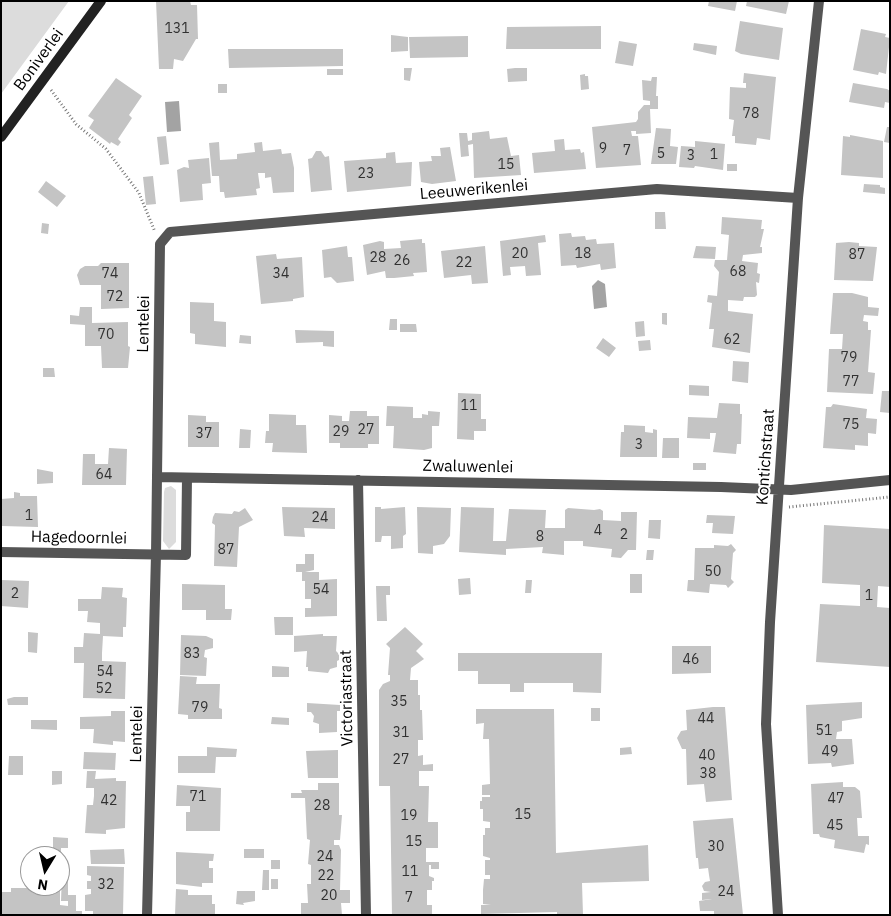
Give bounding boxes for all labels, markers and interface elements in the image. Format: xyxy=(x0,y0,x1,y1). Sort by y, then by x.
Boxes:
house number: 131 xyxy=(164,21,190,37)
street label: Boniverlei xyxy=(10,25,68,95)
house number: 78 xyxy=(743,106,759,122)
house number: 9 xyxy=(599,141,607,157)
house number: 7 xyxy=(623,143,631,159)
house number: 5 xyxy=(657,146,665,162)
house number: 1 xyxy=(710,147,718,163)
house number: 3 xyxy=(687,148,695,164)
house number: 15 xyxy=(498,157,514,173)
house number: 23 xyxy=(358,166,374,182)
street label: Leeuwerikenlei xyxy=(419,176,529,204)
house number: 20 xyxy=(512,246,528,262)
house number: 18 xyxy=(575,246,591,262)
house number: 87 xyxy=(849,247,865,263)
house number: 28 xyxy=(370,250,386,266)
house number: 26 xyxy=(394,253,410,269)
house number: 22 xyxy=(456,255,472,271)
house number: 68 xyxy=(730,264,746,280)
house number: 74 xyxy=(102,266,118,282)
house number: 34 xyxy=(273,266,289,282)
house number: 72 xyxy=(107,289,123,305)
street label: Lentelei xyxy=(134,295,154,353)
house number: 70 xyxy=(98,327,114,343)
house number: 62 xyxy=(724,332,740,348)
house number: 79 xyxy=(841,350,857,366)
house number: 77 xyxy=(843,374,859,390)
house number: 11 xyxy=(461,398,477,414)
street label: Kontichstraat xyxy=(753,408,779,506)
house number: 75 xyxy=(843,417,859,433)
house number: 27 xyxy=(358,422,374,438)
house number: 29 xyxy=(333,424,349,440)
house number: 37 xyxy=(196,426,212,442)
house number: 3 xyxy=(635,437,643,453)
street label: Zwaluwenlei xyxy=(423,457,513,477)
house number: 64 xyxy=(96,467,112,483)
house number: 1 xyxy=(25,508,33,524)
house number: 24 xyxy=(312,510,328,526)
house number: 4 xyxy=(594,523,602,539)
house number: 2 xyxy=(620,527,628,543)
street label: Hagedoornlei xyxy=(31,528,127,548)
house number: 8 xyxy=(536,529,544,545)
house number: 87 xyxy=(218,542,234,558)
house number: 50 xyxy=(705,564,721,580)
house number: 54 xyxy=(313,582,329,598)
house number: 2 xyxy=(11,586,19,602)
house number: 1 xyxy=(865,588,873,604)
house number: 83 xyxy=(184,646,200,662)
street label: Victoriastraat xyxy=(337,650,357,746)
house number: 46 xyxy=(683,652,699,668)
house number: 54 xyxy=(97,664,113,680)
house number: 52 xyxy=(96,681,112,697)
house number: 35 xyxy=(391,694,407,710)
house number: 79 xyxy=(192,700,208,716)
street label: Lentelei xyxy=(127,705,147,763)
house number: 44 xyxy=(698,711,714,727)
house number: 51 xyxy=(816,723,832,739)
house number: 31 xyxy=(393,725,409,741)
house number: 49 xyxy=(822,744,838,760)
house number: 40 xyxy=(699,748,715,764)
house number: 27 xyxy=(393,752,409,768)
house number: 38 xyxy=(700,766,716,782)
house number: 71 xyxy=(190,789,206,805)
house number: 47 xyxy=(828,791,844,807)
house number: 42 xyxy=(101,793,117,809)
house number: 28 xyxy=(314,798,330,814)
house number: 15 xyxy=(515,807,531,823)
house number: 19 xyxy=(401,808,417,824)
house number: 45 xyxy=(827,818,843,834)
house number: 15 xyxy=(406,834,422,850)
house number: 30 xyxy=(708,839,724,855)
north arrow xyxy=(20,846,70,896)
house number: 24 xyxy=(317,849,333,865)
house number: 11 xyxy=(402,864,418,880)
house number: 22 xyxy=(318,868,334,884)
text: N xyxy=(36,875,49,895)
house number: 32 xyxy=(98,877,114,893)
house number: 24 xyxy=(718,884,734,900)
house number: 20 xyxy=(321,888,337,904)
house number: 7 xyxy=(405,890,413,906)

